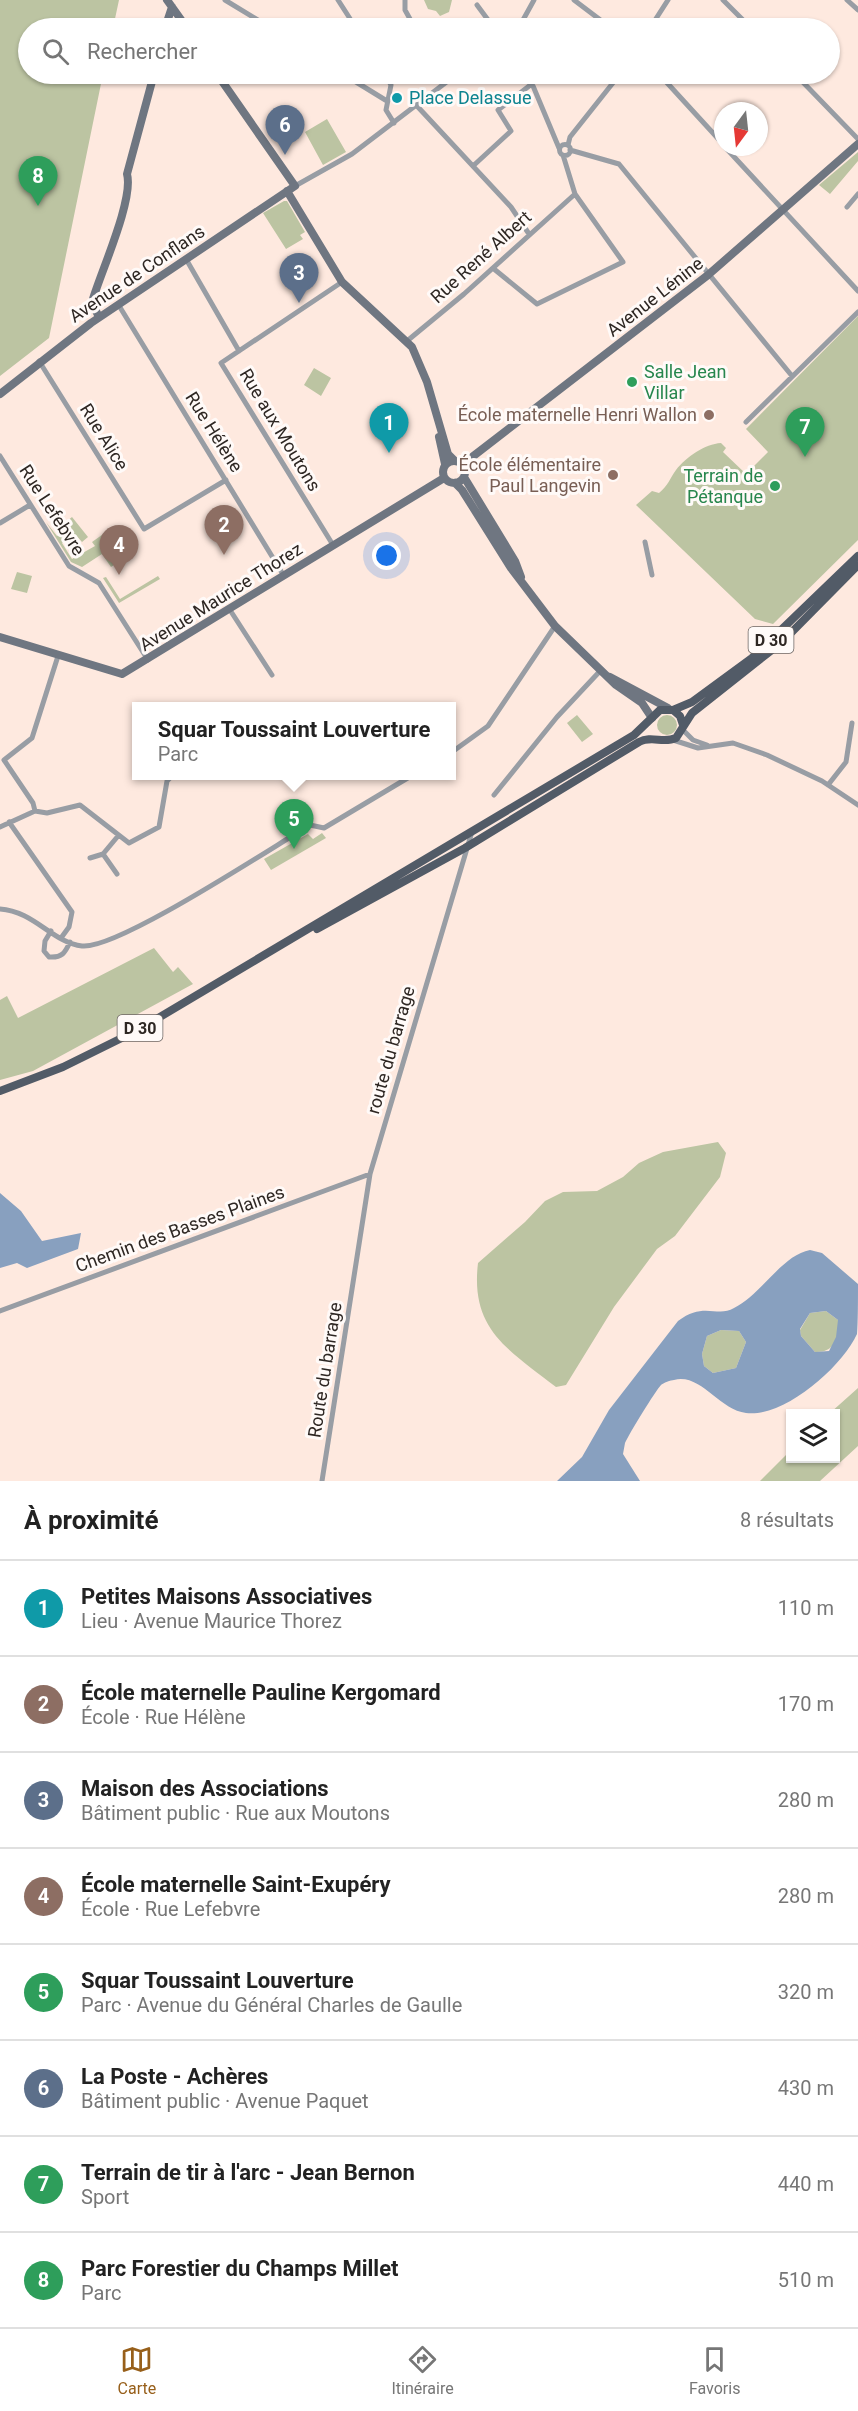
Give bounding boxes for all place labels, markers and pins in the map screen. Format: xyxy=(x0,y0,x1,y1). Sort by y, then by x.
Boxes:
place label: Place Delassue xyxy=(409,87,532,108)
marker: Place Delassue xyxy=(390,91,404,105)
pin: 6 xyxy=(266,106,304,155)
pin: 8 xyxy=(18,156,57,206)
pin: 3 xyxy=(280,254,318,303)
place label: Salle Jean Villar xyxy=(644,361,726,403)
marker: Salle Jean Villar xyxy=(625,375,639,389)
pin: 1 xyxy=(370,404,408,453)
place label: École maternelle Henri Wallon xyxy=(458,404,697,425)
marker: École maternelle Henri Wallon xyxy=(702,408,716,422)
pin: 7 xyxy=(786,408,824,457)
place label: École élémentaire Paul Langevin xyxy=(459,454,601,496)
place label: Terrain de Pétanque xyxy=(683,465,763,507)
marker: École élémentaire Paul Langevin xyxy=(606,468,620,482)
marker: Terrain de Pétanque xyxy=(768,479,782,493)
pin: 2 xyxy=(204,506,244,555)
pin: 4 xyxy=(100,526,138,575)
pin: 5 xyxy=(274,800,314,849)

